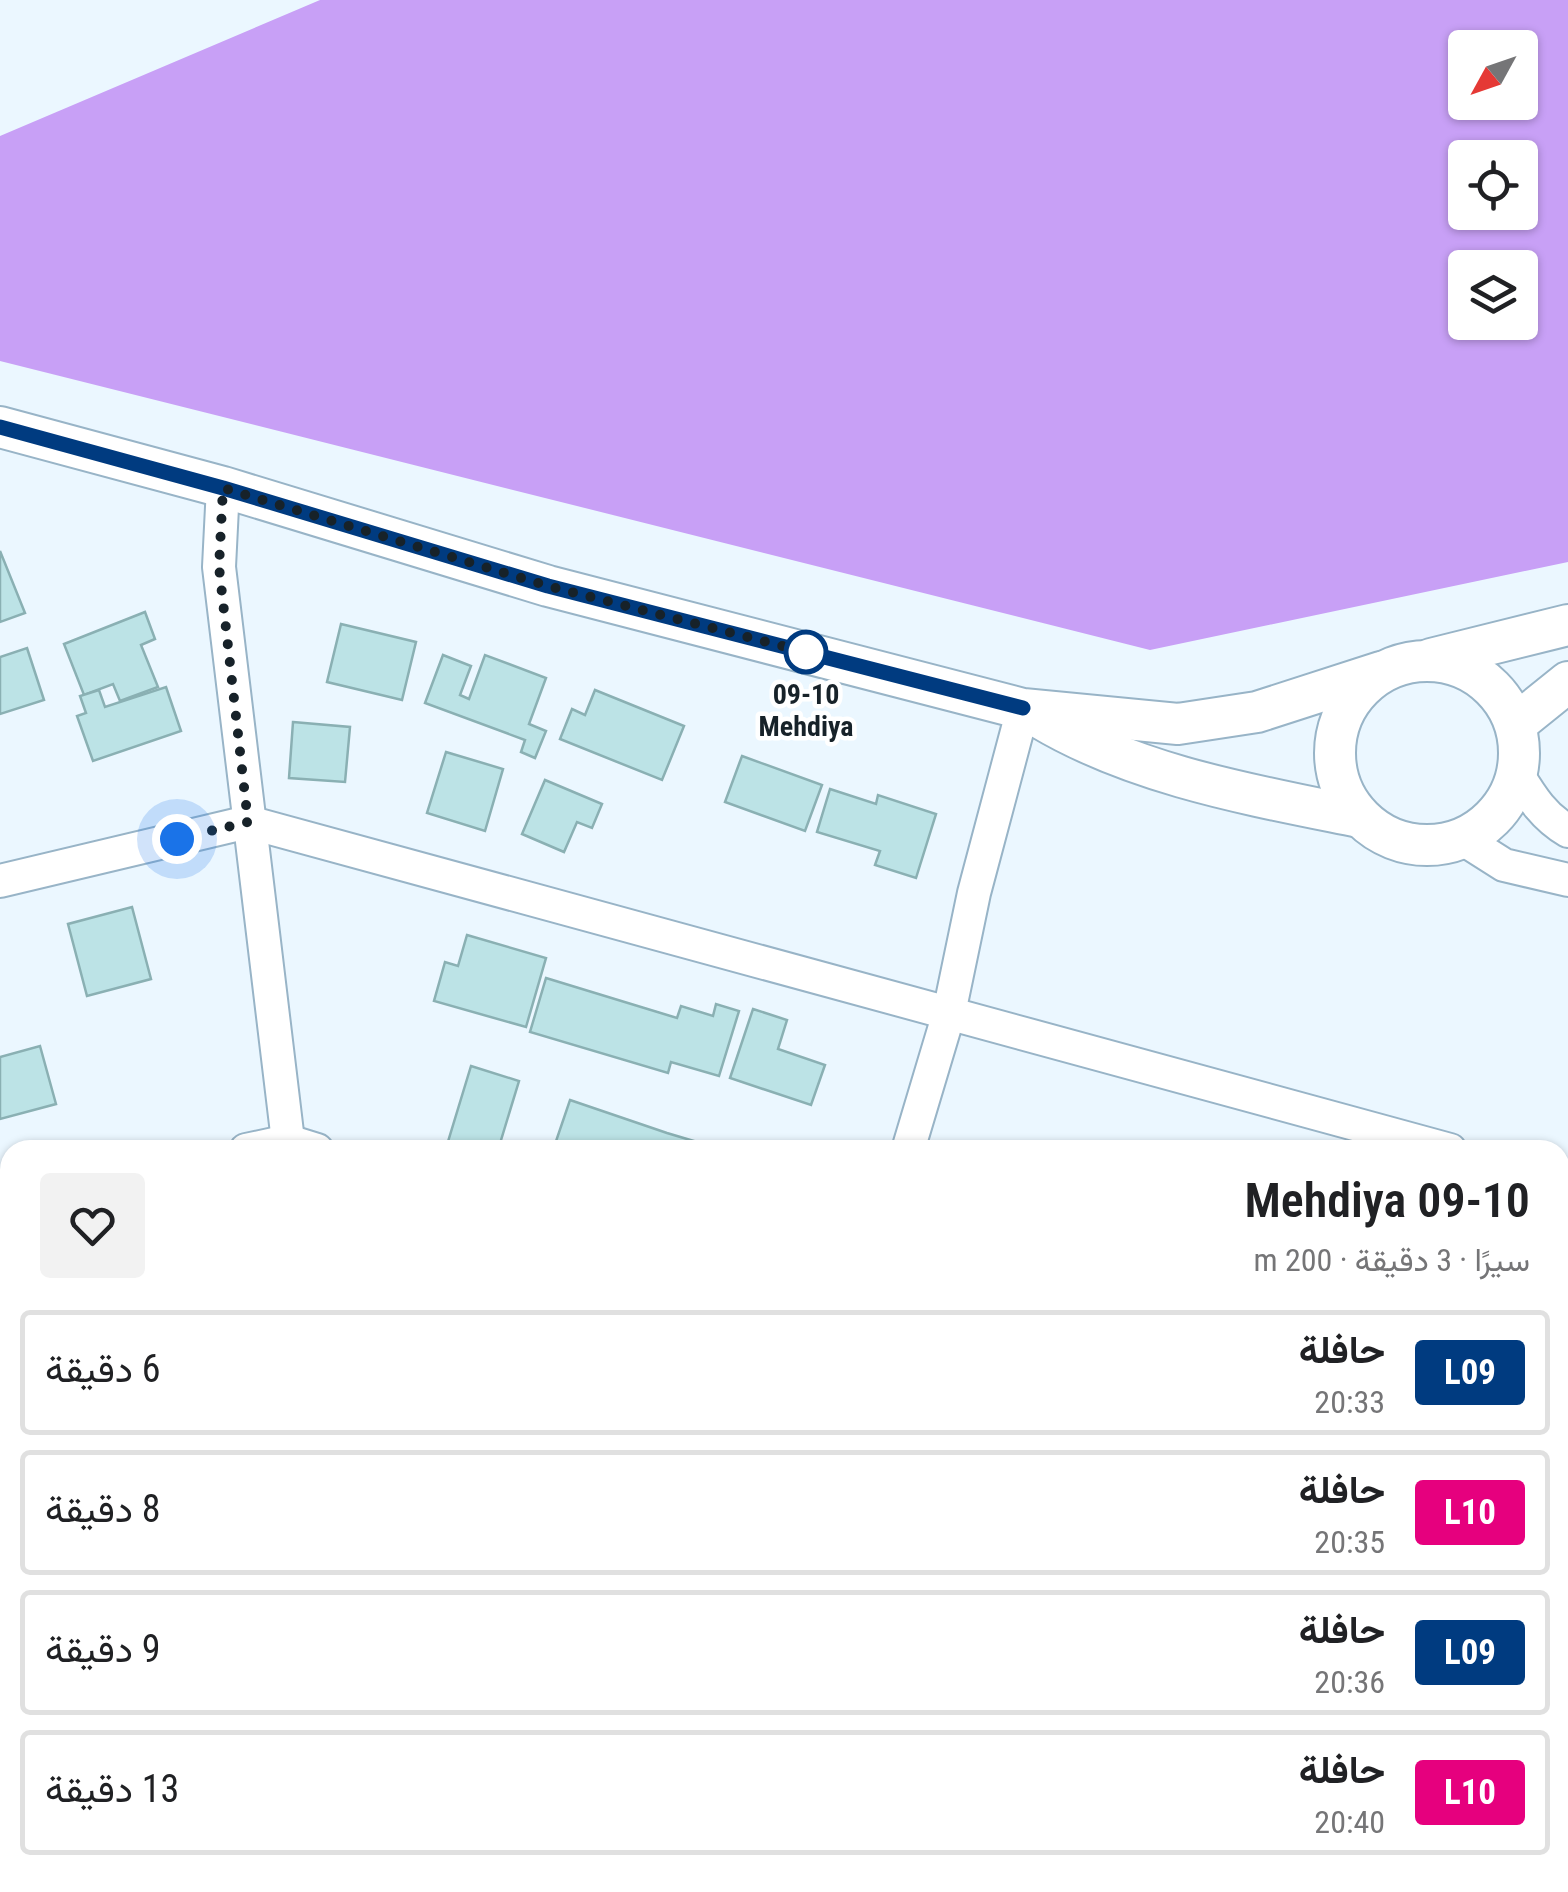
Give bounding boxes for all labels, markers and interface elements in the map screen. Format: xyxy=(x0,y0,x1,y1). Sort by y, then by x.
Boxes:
north arrow xyxy=(1448,30,1538,120)
map controls xyxy=(1448,30,1538,340)
button: locate xyxy=(1448,140,1538,230)
button: layers xyxy=(1448,250,1538,340)
marker: 09-10 Mehdiya xyxy=(785,631,827,673)
place label: 09-10 Mehdiya xyxy=(759,678,853,743)
your location xyxy=(152,814,202,864)
text: 09-10 Mehdiya xyxy=(1244,1172,1530,1229)
button: heart xyxy=(40,1173,145,1278)
text: سيرًا · 3 دقيقة · 200 m xyxy=(1253,1241,1530,1279)
text: حافلة xyxy=(1299,1328,1385,1372)
text: 6 دقيقة xyxy=(45,1347,160,1391)
text: L09 xyxy=(1444,1352,1496,1393)
text: 20:33 xyxy=(1314,1383,1385,1421)
text: حافلة xyxy=(1299,1468,1385,1512)
text: 8 دقيقة xyxy=(45,1487,160,1531)
text: L10 xyxy=(1444,1492,1496,1533)
text: 20:35 xyxy=(1314,1523,1385,1561)
text: حافلة xyxy=(1299,1608,1385,1652)
text: 9 دقيقة xyxy=(45,1627,160,1671)
text: L09 xyxy=(1444,1632,1496,1673)
text: 20:36 xyxy=(1314,1663,1385,1701)
text: حافلة xyxy=(1299,1748,1385,1792)
text: 13 دقيقة xyxy=(45,1767,179,1811)
text: L10 xyxy=(1444,1772,1496,1813)
text: 20:40 xyxy=(1314,1803,1385,1841)

